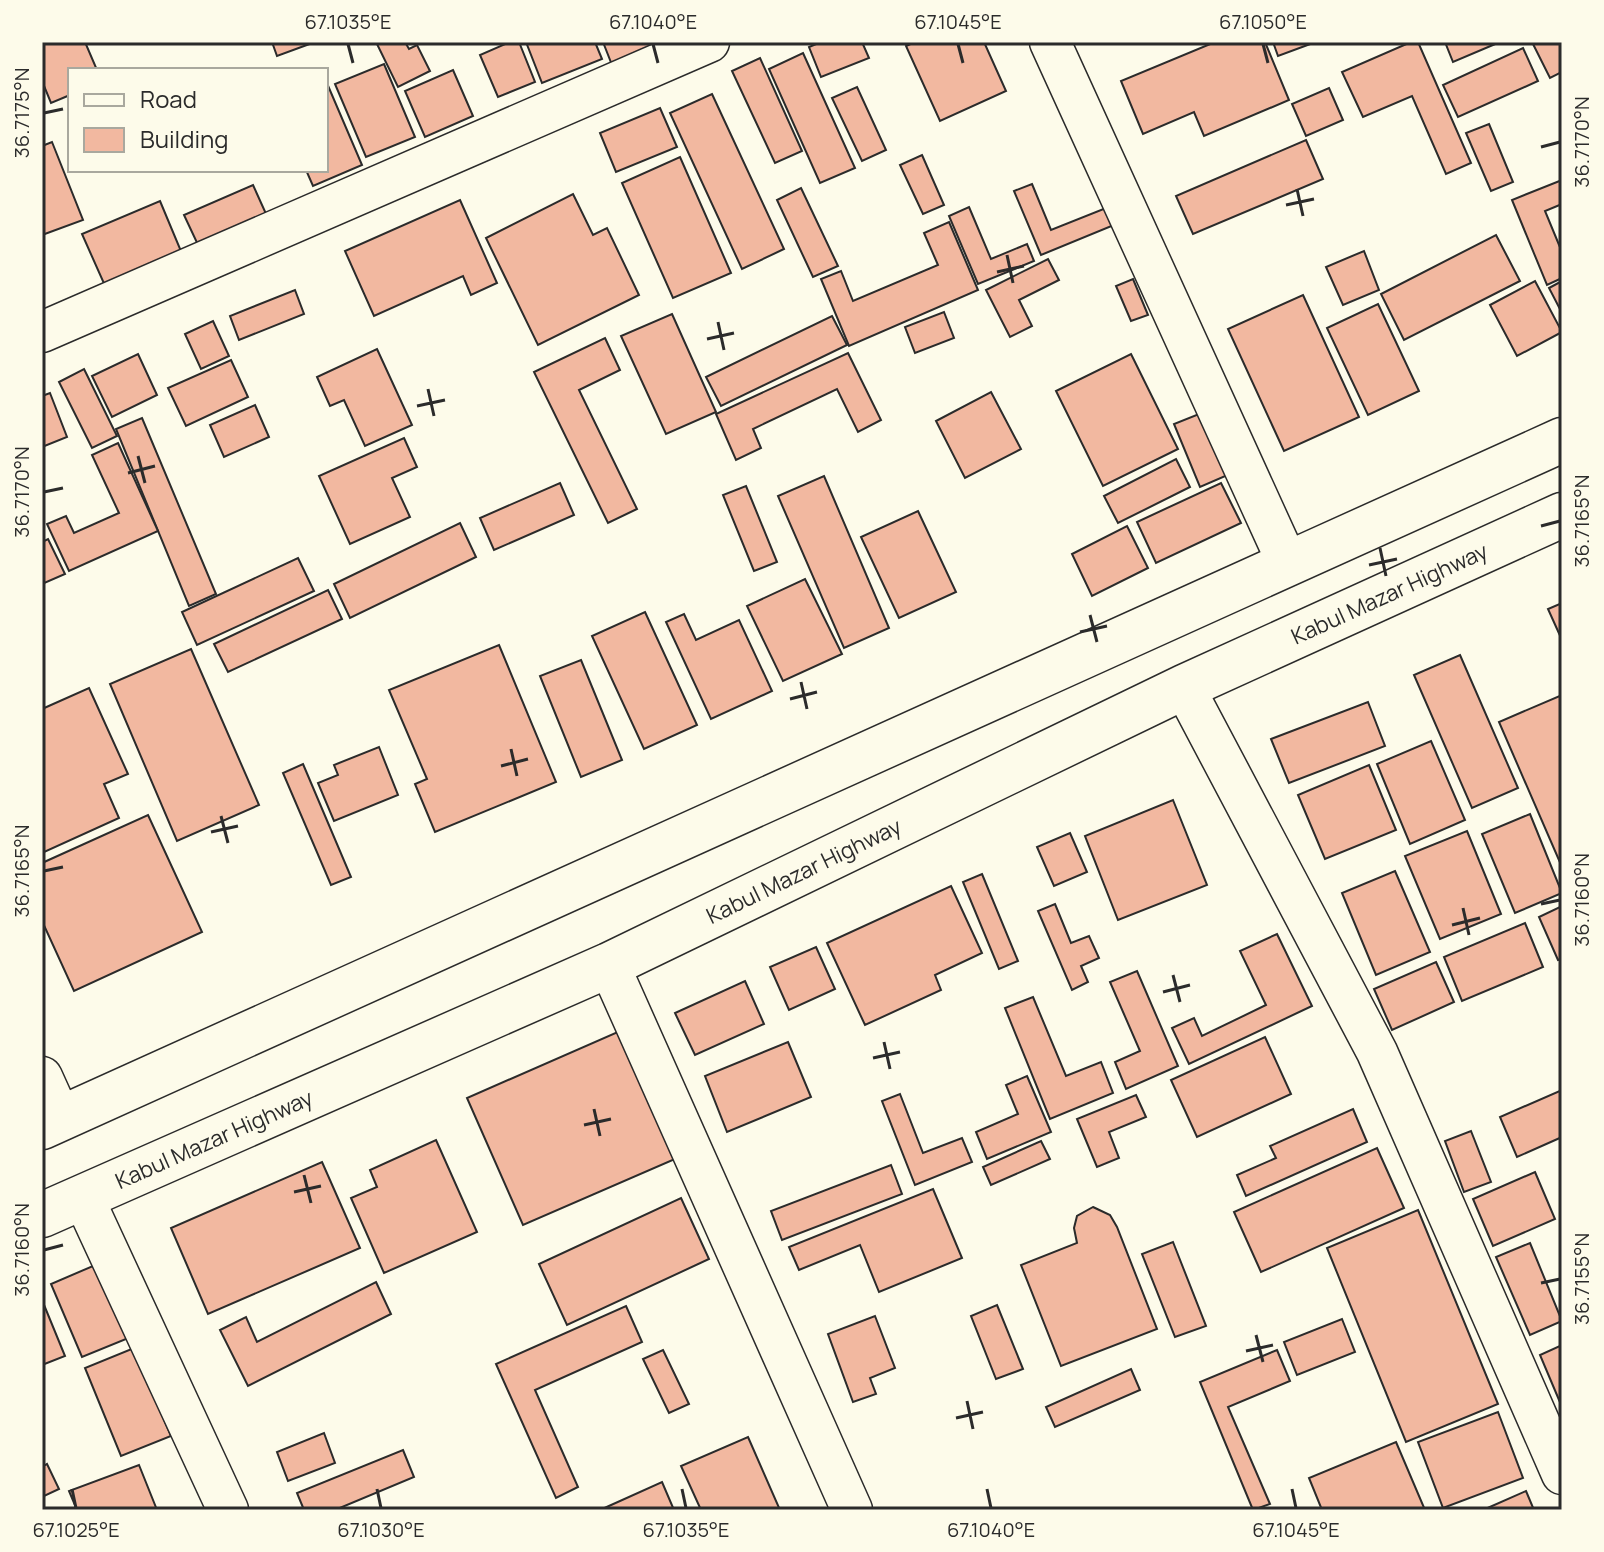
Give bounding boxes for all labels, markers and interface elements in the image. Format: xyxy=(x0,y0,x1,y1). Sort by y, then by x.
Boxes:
text: 67.1035°E xyxy=(305,8,391,35)
text: 67.1040°E xyxy=(609,8,697,35)
text: 67.1045°E xyxy=(914,8,1002,35)
text: 67.1050°E xyxy=(1219,8,1307,35)
text: 36.7175°N xyxy=(8,68,35,158)
legend xyxy=(68,68,328,172)
text: Road xyxy=(140,82,197,115)
text: 36.7170°N xyxy=(1568,96,1595,188)
text: Building xyxy=(140,122,228,155)
text: 36.7170°N xyxy=(8,446,35,538)
text: 36.7165°N xyxy=(1568,474,1595,568)
street label: Kabul Mazar Highway xyxy=(1286,536,1493,651)
street label: Kabul Mazar Highway xyxy=(701,811,907,931)
text: 36.7165°N xyxy=(8,824,35,918)
text: 36.7160°N xyxy=(1568,853,1595,947)
street label: Kabul Mazar Highway xyxy=(111,1082,318,1196)
text: 36.7160°N xyxy=(8,1203,35,1297)
text: 36.7155°N xyxy=(1568,1233,1595,1325)
text: 67.1025°E xyxy=(32,1516,120,1543)
text: 67.1030°E xyxy=(337,1516,425,1543)
text: 67.1035°E xyxy=(643,1516,729,1543)
text: 67.1040°E xyxy=(947,1516,1035,1543)
text: 67.1045°E xyxy=(1252,1516,1340,1543)

